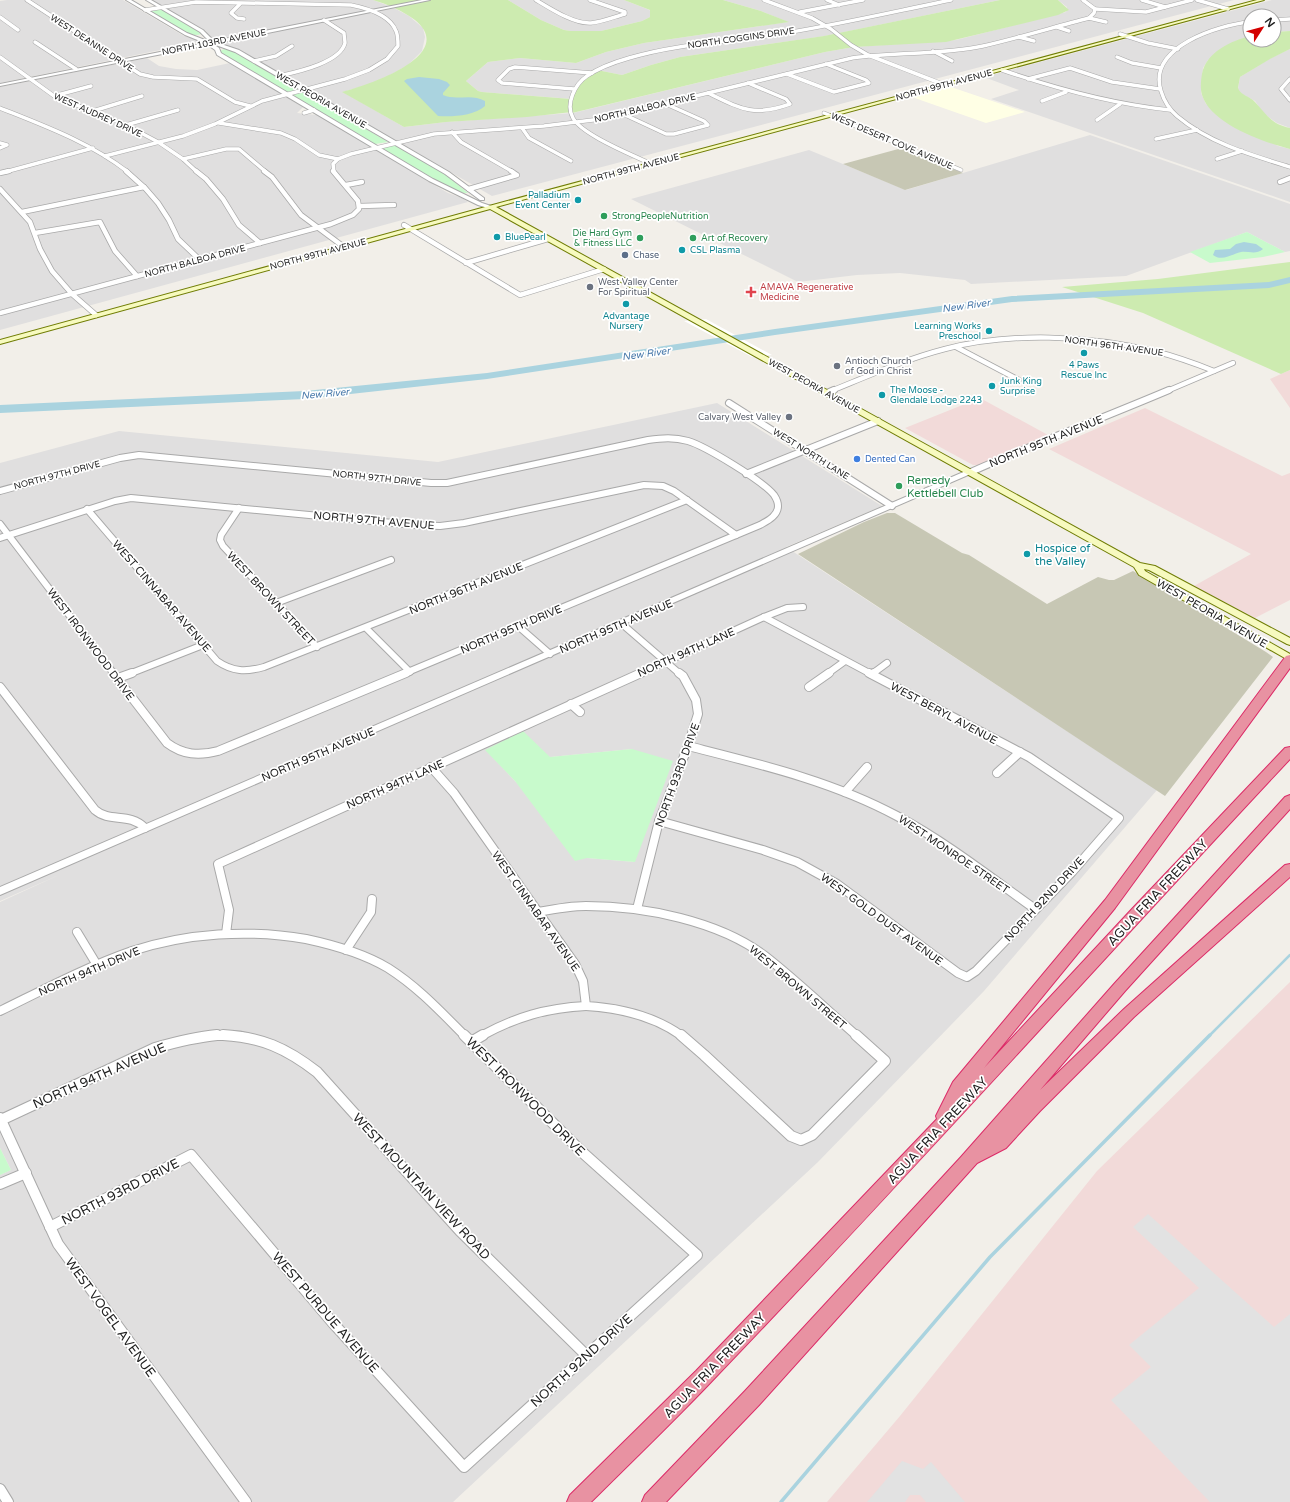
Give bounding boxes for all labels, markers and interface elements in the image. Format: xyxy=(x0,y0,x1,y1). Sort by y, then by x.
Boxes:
north arrow xyxy=(1242,8,1282,48)
street label: WEST DEANNE DRIVE xyxy=(48,12,136,75)
text: N xyxy=(1262,15,1278,30)
street label: NORTH COGGINS DRIVE xyxy=(687,26,796,51)
street label: NORTH 103RD AVENUE xyxy=(161,27,267,58)
street label: NORTH 99TH AVENUE xyxy=(895,67,994,104)
street label: WEST PEORIA AVENUE xyxy=(273,70,368,131)
street label: WEST AUDREY DRIVE xyxy=(52,91,144,140)
street label: NORTH BALBOA DRIVE xyxy=(593,91,697,126)
street label: WEST DESERT COVE AVENUE xyxy=(829,111,955,172)
street label: NORTH 99TH AVENUE xyxy=(582,151,681,188)
place label: Palladium Event Center xyxy=(515,190,571,211)
marker: Palladium Event Center xyxy=(573,195,583,205)
marker: StrongPeopleNutrition xyxy=(599,211,609,221)
place label: StrongPeopleNutrition xyxy=(612,211,708,222)
place label: Die Hard Gym & Fitness LLC xyxy=(573,228,632,249)
marker: BluePearl xyxy=(492,232,502,242)
place label: BluePearl xyxy=(505,232,546,243)
marker: Die Hard Gym & Fitness LLC xyxy=(635,233,645,243)
marker: Art of Recovery xyxy=(688,233,698,243)
place label: Art of Recovery xyxy=(701,233,768,244)
street label: NORTH 99TH AVENUE xyxy=(269,236,368,273)
street label: NORTH BALBOA DRIVE xyxy=(144,243,247,280)
marker: CSL Plasma xyxy=(677,245,687,255)
place label: CSL Plasma xyxy=(690,245,740,256)
marker: Chase xyxy=(620,250,630,260)
place label: Chase xyxy=(633,250,659,261)
place label: West Valley Center For Spiritual xyxy=(598,277,678,298)
marker: West Valley Center For Spiritual xyxy=(585,282,595,292)
place label: AMAVA Regenerative Medicine xyxy=(760,282,853,303)
marker: AMAVA Regenerative Medicine xyxy=(745,286,757,298)
water label: New River xyxy=(941,297,992,315)
marker: Advantage Nursery xyxy=(621,299,631,309)
place label: Advantage Nursery xyxy=(603,311,649,332)
place label: Learning Works Preschool xyxy=(914,321,981,342)
marker: Learning Works Preschool xyxy=(984,326,994,336)
street label: NORTH 96TH AVENUE xyxy=(1064,334,1164,359)
water label: New River xyxy=(621,345,672,363)
marker: 4 Paws Rescue Inc xyxy=(1079,348,1089,358)
place label: Antioch Church of God in Christ xyxy=(845,356,912,377)
street label: WEST PEORIA AVENUE xyxy=(766,357,862,416)
place label: 4 Paws Rescue Inc xyxy=(1061,360,1107,381)
marker: Antioch Church of God in Christ xyxy=(832,361,842,371)
place label: Junk King Surprise xyxy=(1000,376,1042,397)
marker: Junk King Surprise xyxy=(987,381,997,391)
place label: The Moose - Glendale Lodge 2243 xyxy=(890,385,982,406)
water label: New River xyxy=(300,386,351,402)
marker: The Moose - Glendale Lodge 2243 xyxy=(877,390,887,400)
place label: Calvary West Valley xyxy=(698,412,781,423)
marker: Calvary West Valley xyxy=(784,412,794,422)
street label: NORTH 95TH AVENUE xyxy=(987,413,1105,470)
street label: WEST NORTH LANE xyxy=(770,426,851,483)
marker: Dented Can xyxy=(852,454,862,464)
place label: Dented Can xyxy=(865,454,915,465)
street label: NORTH 97TH DRIVE xyxy=(13,459,102,492)
street label: NORTH 97TH DRIVE xyxy=(332,468,422,489)
place label: Remedy Kettlebell Club xyxy=(907,474,984,500)
marker: Remedy Kettlebell Club xyxy=(894,481,904,491)
street label: NORTH 97TH AVENUE xyxy=(313,509,435,532)
street label: WEST CINNABAR AVENUE xyxy=(110,538,214,655)
place label: Hospice of the Valley xyxy=(1035,542,1091,568)
street label: WEST BROWN STREET xyxy=(224,549,318,648)
marker: Hospice of the Valley xyxy=(1022,549,1032,559)
street label: NORTH 96TH AVENUE xyxy=(407,560,525,617)
street label: WEST PEORIA AVENUE xyxy=(1154,576,1270,651)
street label: WEST IRONWOOD DRIVE xyxy=(44,586,137,703)
street label: NORTH 95TH AVENUE xyxy=(558,597,675,656)
street label: NORTH 95TH DRIVE xyxy=(458,602,564,657)
street label: NORTH 94TH LANE xyxy=(635,625,737,680)
street label: WEST BERYL AVENUE xyxy=(888,680,999,747)
street label: NORTH 93RD DRIVE xyxy=(653,721,702,829)
street label: NORTH 95TH AVENUE xyxy=(260,725,377,784)
street label: NORTH 94TH LANE xyxy=(344,757,446,812)
street label: WEST MONROE STREET xyxy=(896,812,1012,897)
street label: AGUA FRIA FREEWAY xyxy=(1104,836,1211,949)
street label: WEST CINNABAR AVENUE xyxy=(489,849,582,974)
street label: NORTH 92ND DRIVE xyxy=(1002,854,1087,944)
street label: WEST GOLD DUST AVENUE xyxy=(818,871,945,968)
street label: WEST BROWN STREET xyxy=(746,943,849,1032)
street label: NORTH 94TH DRIVE xyxy=(36,944,142,999)
street label: WEST IRONWOOD DRIVE xyxy=(462,1034,588,1160)
street label: NORTH 94TH AVENUE xyxy=(30,1039,168,1112)
street label: AGUA FRIA FREEWAY xyxy=(884,1074,991,1187)
street label: WEST MOUNTAIN VIEW ROAD xyxy=(349,1110,494,1263)
street label: NORTH 93RD DRIVE xyxy=(59,1155,182,1229)
street label: WEST PURDUE AVENUE xyxy=(269,1249,382,1376)
street label: WEST VOGEL AVENUE xyxy=(61,1255,159,1380)
street label: AGUA FRIA FREEWAY xyxy=(660,1310,769,1422)
street label: NORTH 92ND DRIVE xyxy=(528,1311,636,1411)

